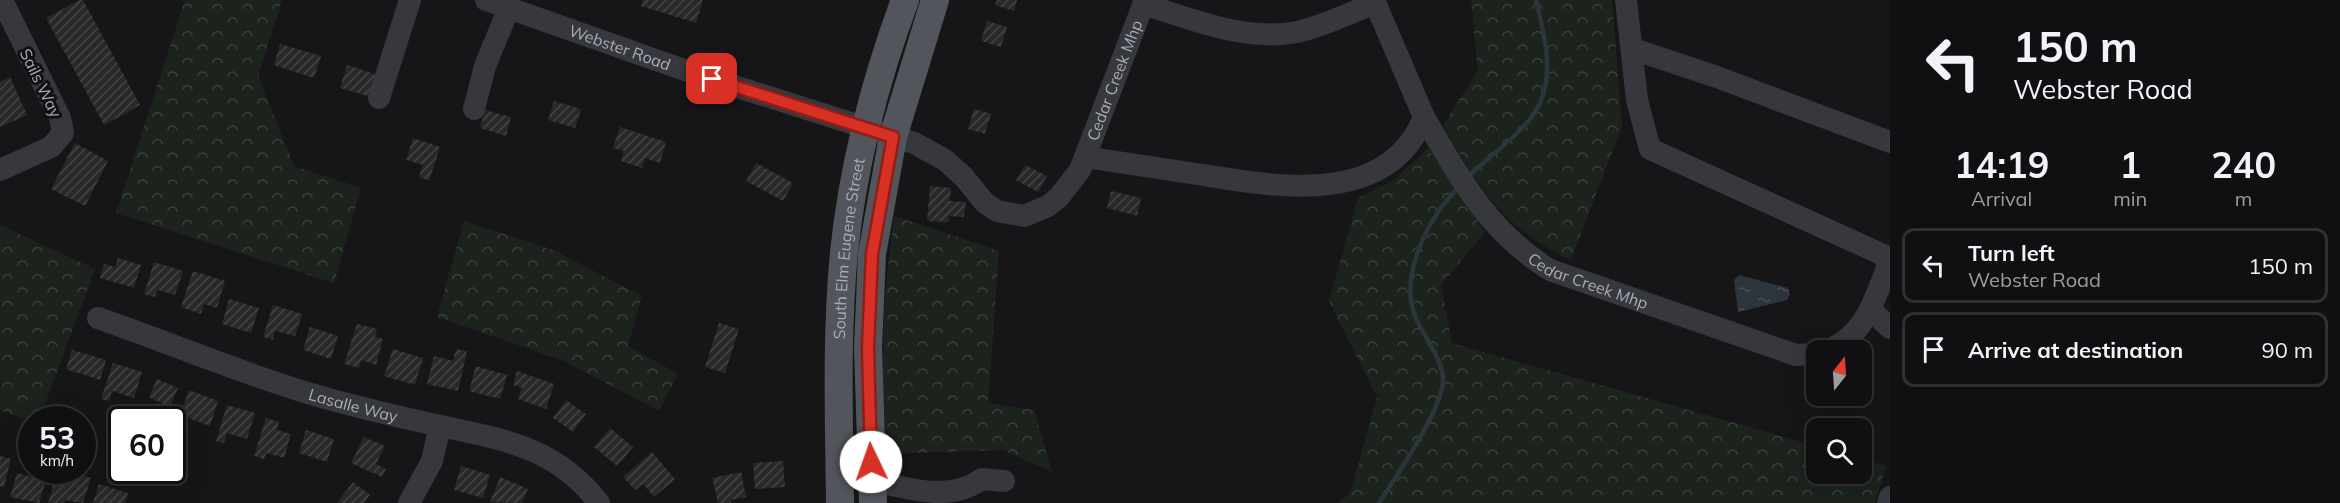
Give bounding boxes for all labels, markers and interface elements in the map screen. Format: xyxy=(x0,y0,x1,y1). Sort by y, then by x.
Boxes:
street label: Cedar Creek Mhp xyxy=(1082,17,1146,143)
street label: Webster Road xyxy=(566,20,673,74)
text: 150 m xyxy=(2013,20,2138,73)
icon: left xyxy=(1914,24,1992,102)
street label: Sails Way xyxy=(16,45,66,121)
pin xyxy=(686,53,737,104)
icon: arrive xyxy=(695,62,728,95)
text: Webster Road xyxy=(2013,72,2193,106)
text: 14:19 xyxy=(1954,142,2049,187)
text: 1 xyxy=(2119,142,2141,187)
text: 240 xyxy=(2211,142,2276,187)
street label: South Elm Eugene Street xyxy=(829,156,869,340)
text: Arrival xyxy=(1971,186,2032,211)
text: min xyxy=(2113,186,2147,211)
text: m xyxy=(2235,186,2252,211)
text: Turn left xyxy=(1968,239,2055,267)
street label: Cedar Creek Mhp xyxy=(1524,248,1651,313)
icon: left xyxy=(1917,249,1950,282)
text: 150 m xyxy=(2248,252,2313,280)
text: Webster Road xyxy=(1968,267,2101,292)
icon: arrive xyxy=(1917,333,1950,366)
text: Arrive at destination xyxy=(1968,336,2183,364)
text: 90 m xyxy=(2262,336,2313,364)
north arrow xyxy=(1806,340,1872,406)
map controls xyxy=(1806,340,1872,484)
street label: Lasalle Way xyxy=(306,384,400,426)
speed limit sign: 60 xyxy=(108,406,186,484)
button: search xyxy=(1806,418,1872,484)
text: 53 xyxy=(39,419,75,457)
position arrow xyxy=(839,430,903,494)
text: km/h xyxy=(40,451,74,470)

